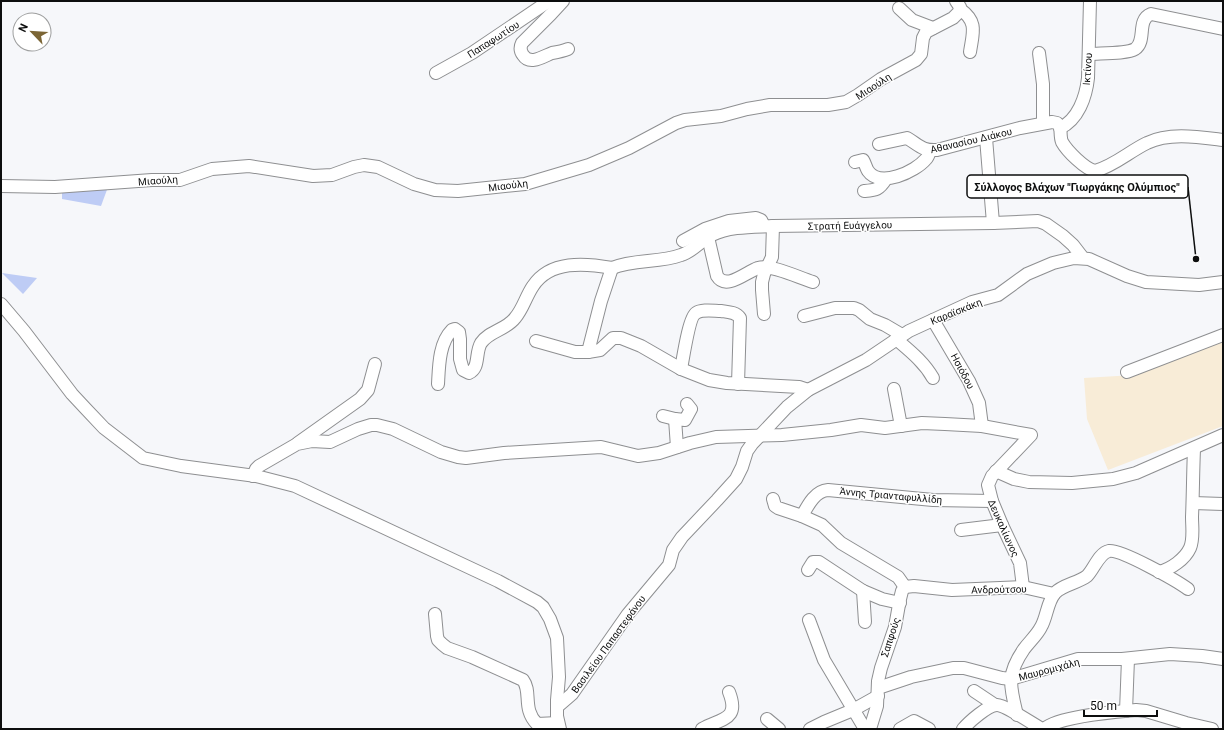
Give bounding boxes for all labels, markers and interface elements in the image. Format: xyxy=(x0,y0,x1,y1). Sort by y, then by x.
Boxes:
north arrow xyxy=(12,12,52,52)
street label: Παπαφωτίου xyxy=(465,19,522,61)
text: N xyxy=(16,22,31,34)
street label: Ικτίνου xyxy=(1081,52,1094,86)
street label: Μιαούλη xyxy=(854,71,893,102)
street label: Αθανασίου Διάκου xyxy=(929,126,1013,155)
street label: Μιαούλη xyxy=(138,174,178,187)
callout: Σύλλογος Βλάχων "Γιωργάκης Ολύμπιος" xyxy=(967,175,1188,198)
street label: Μιαούλη xyxy=(488,178,529,193)
text: Σύλλογος Βλάχων "Γιωργάκης Ολύμπιος" xyxy=(974,181,1180,194)
street label: Στρατή Ευάγγελου xyxy=(808,219,892,232)
street label: Καραϊσκάκη xyxy=(929,296,984,327)
street label: Ησιόδου xyxy=(949,352,976,391)
street label: Άννης Τριανταφυλλίδη xyxy=(839,486,943,506)
street label: Δευκαλίωνος xyxy=(985,498,1021,559)
street label: Ανδρούτσου xyxy=(971,584,1027,595)
street label: Βασιλείου Παπαστεφάνου xyxy=(569,593,648,696)
street label: Σαπφούς xyxy=(879,616,903,659)
street label: Μαυρομιχάλη xyxy=(1017,656,1081,683)
scale bar xyxy=(1084,692,1157,718)
text: 50 m xyxy=(1090,699,1117,713)

